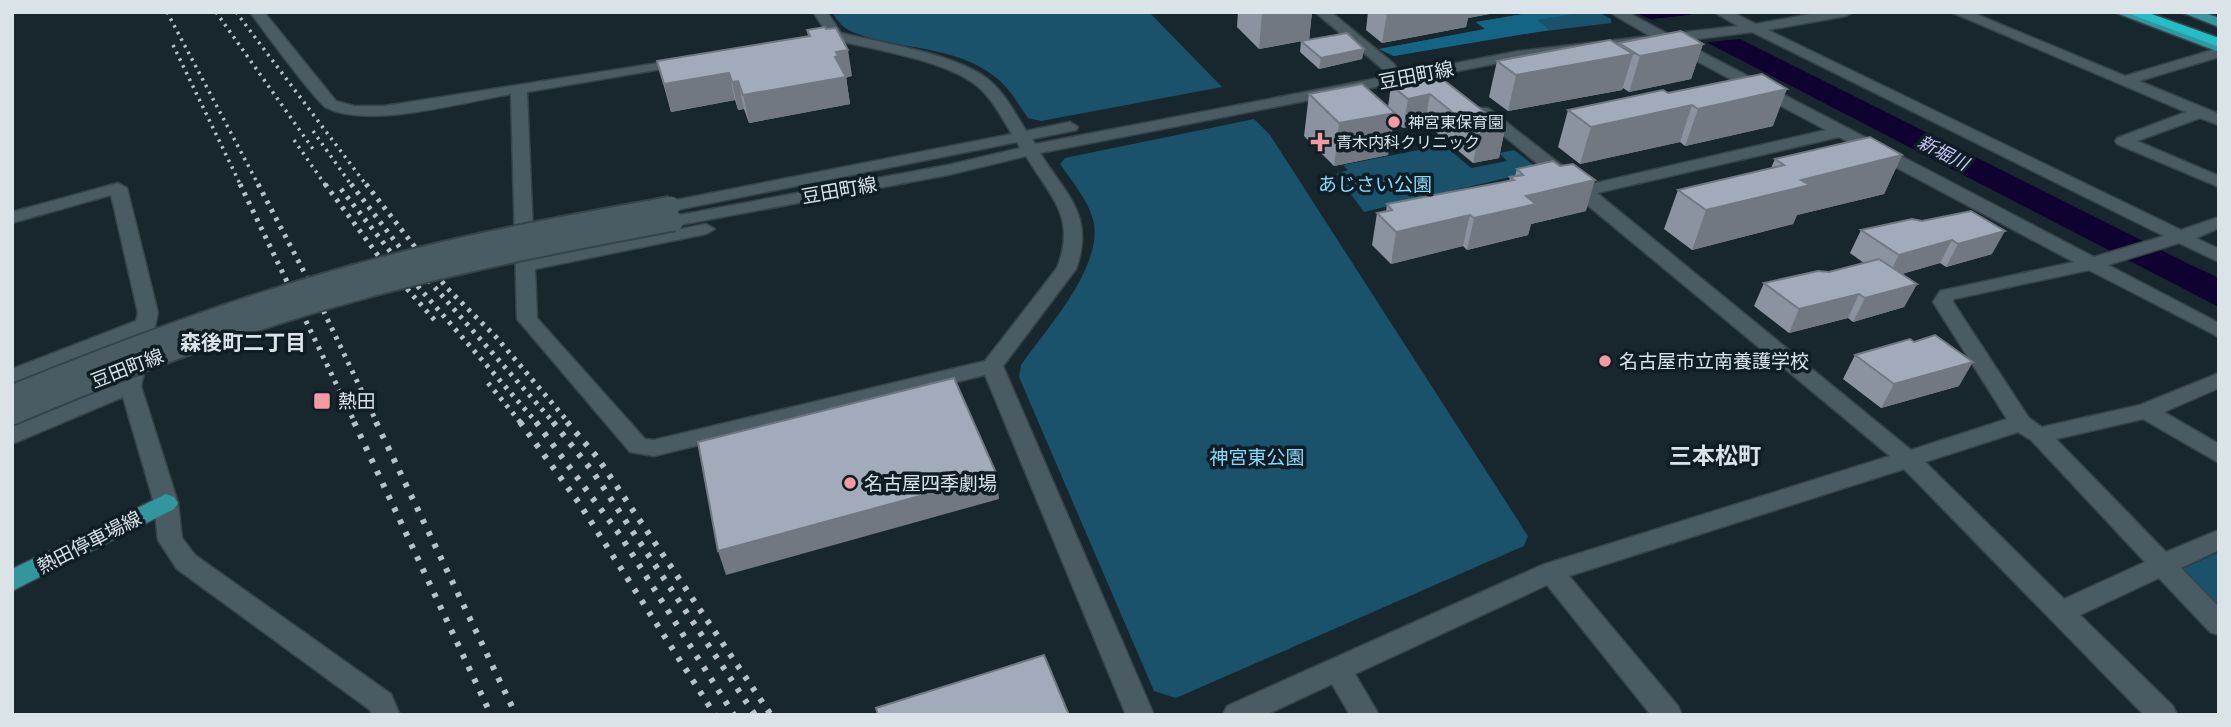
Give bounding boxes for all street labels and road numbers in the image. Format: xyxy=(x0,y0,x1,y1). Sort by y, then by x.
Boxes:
street label: 豆田町線 xyxy=(1377,58,1456,95)
street label: 豆田町線 xyxy=(800,174,879,209)
street label: 豆田町線 xyxy=(88,345,167,394)
street label: 熱田停車場線 xyxy=(34,507,146,579)

